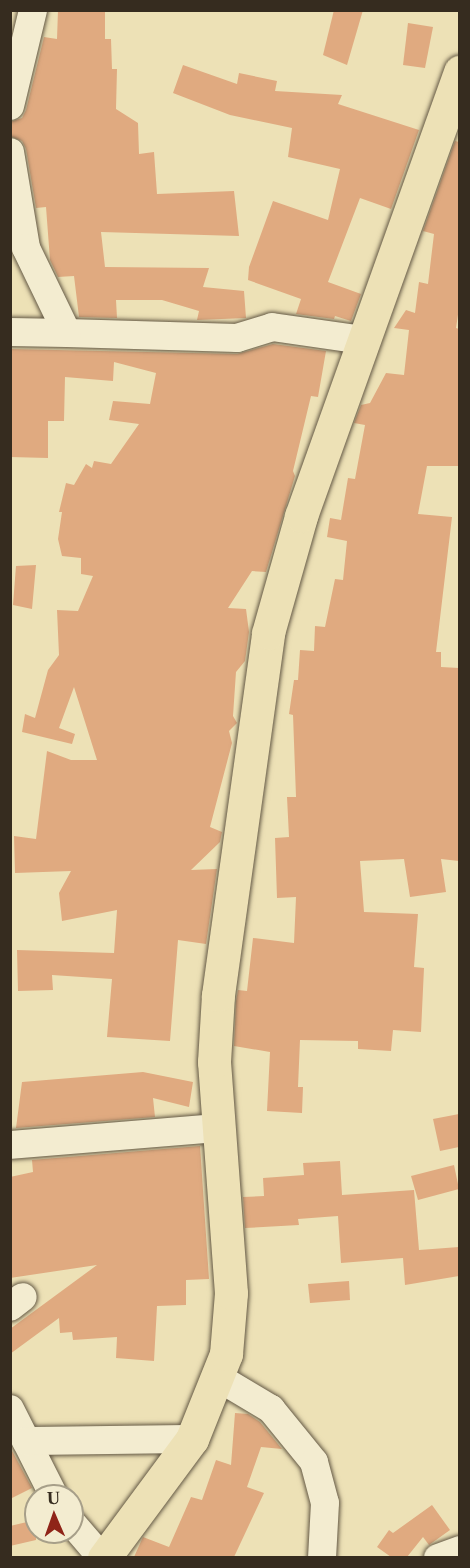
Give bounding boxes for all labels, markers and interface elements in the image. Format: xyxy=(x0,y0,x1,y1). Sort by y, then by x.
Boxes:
north arrow xyxy=(24,1484,84,1544)
text: U xyxy=(47,1488,60,1508)

